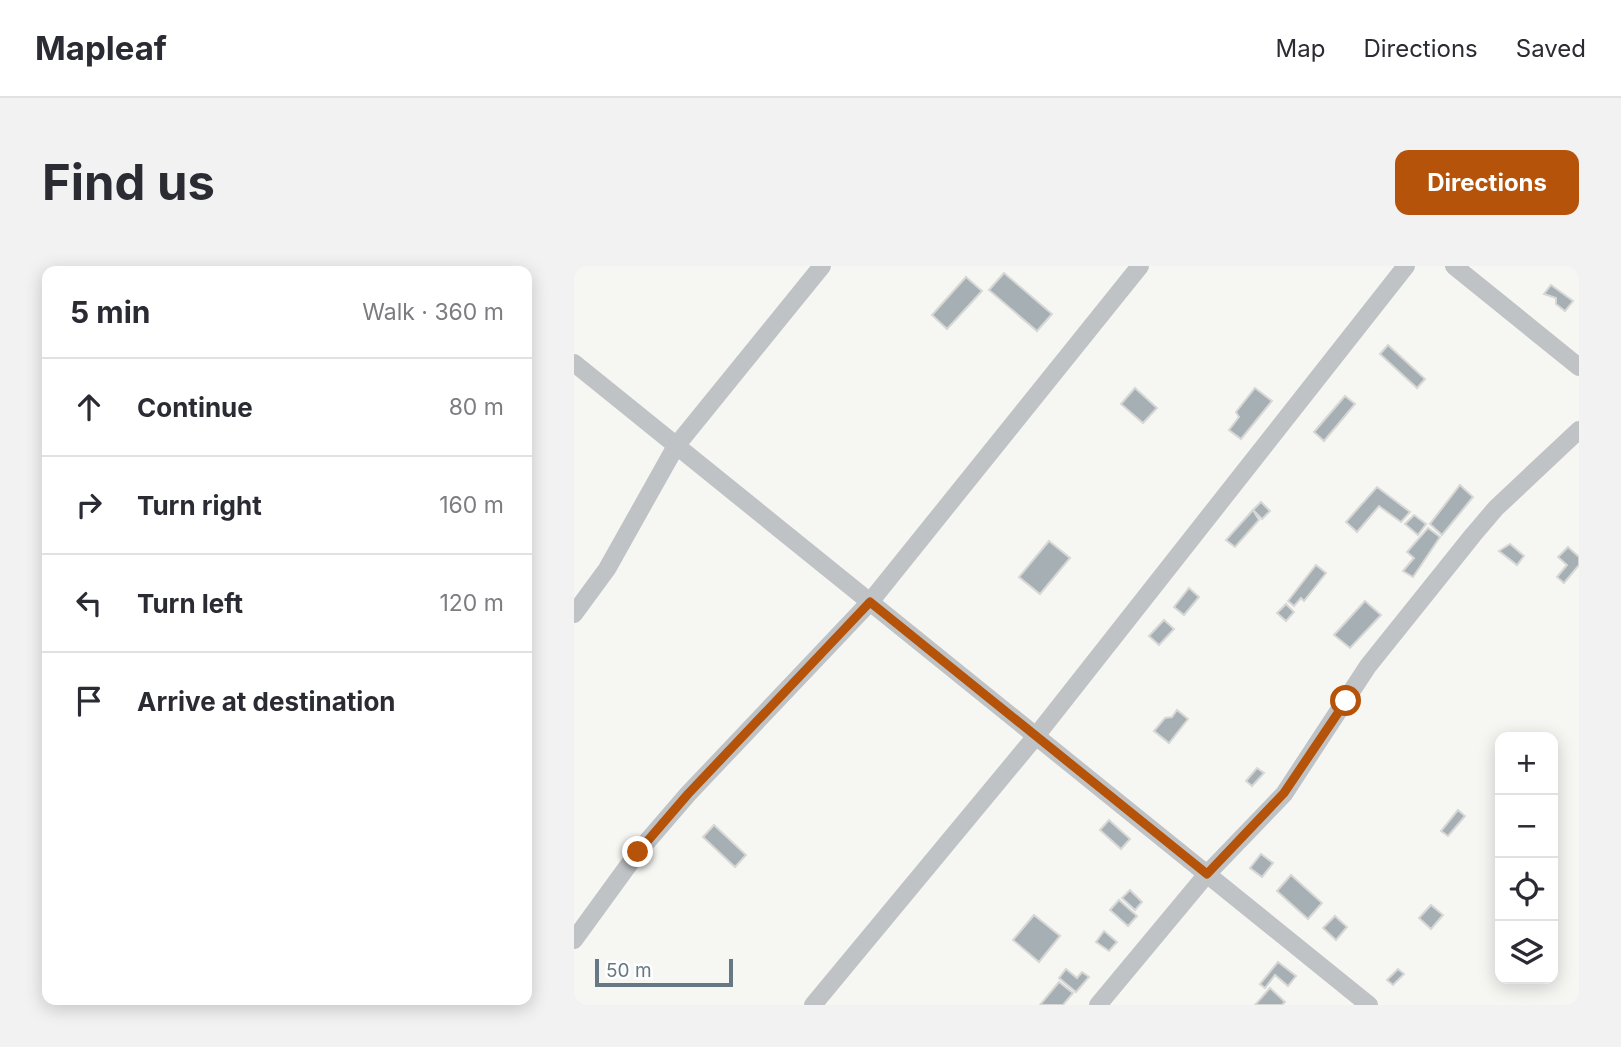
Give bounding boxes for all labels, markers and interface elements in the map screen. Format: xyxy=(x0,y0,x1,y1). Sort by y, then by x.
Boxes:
text: Mapleaf xyxy=(35,28,167,68)
text: Map xyxy=(1276,34,1325,63)
text: Directions xyxy=(1363,34,1478,63)
text: Saved xyxy=(1516,34,1586,63)
button: Directions xyxy=(1395,150,1579,215)
text: Find us xyxy=(42,153,215,212)
text: 5 min xyxy=(70,294,150,330)
text: Walk · 360 m xyxy=(362,298,504,326)
icon: ahead xyxy=(70,388,108,426)
text: Continue xyxy=(137,392,253,423)
text: 80 m xyxy=(449,393,504,421)
icon: right xyxy=(70,486,108,524)
text: Turn right xyxy=(137,490,262,521)
text: 160 m xyxy=(439,491,504,519)
icon: left xyxy=(70,584,108,622)
text: Turn left xyxy=(137,588,243,619)
text: 120 m xyxy=(439,589,504,617)
icon: arrive xyxy=(70,682,108,720)
route start xyxy=(1330,685,1361,716)
text: Arrive at destination xyxy=(137,686,396,717)
map controls xyxy=(1495,732,1558,984)
button: + xyxy=(1495,732,1558,795)
button: − xyxy=(1495,795,1558,858)
route end xyxy=(622,836,653,867)
button: locate xyxy=(1495,858,1558,921)
button: layers xyxy=(1495,921,1558,984)
scale bar xyxy=(595,956,733,988)
text: 50 m xyxy=(606,959,652,982)

